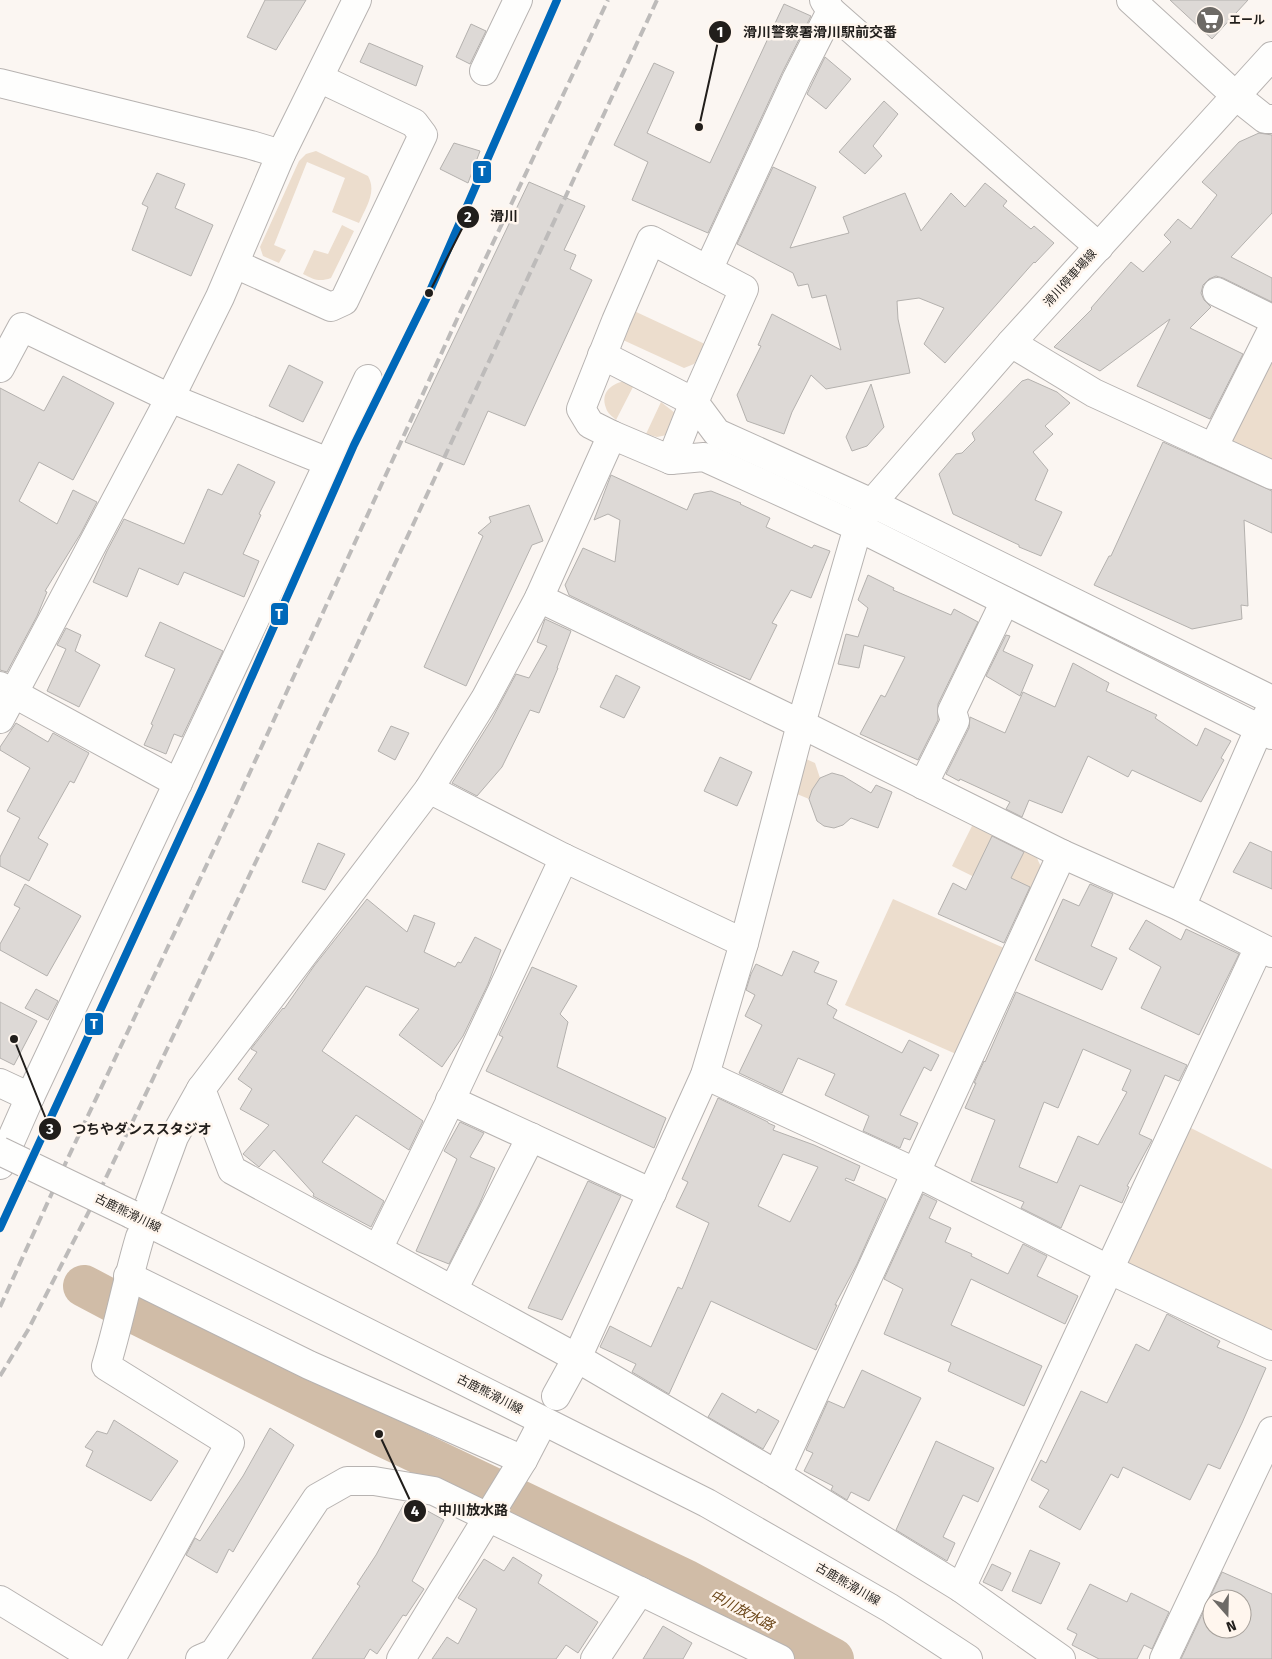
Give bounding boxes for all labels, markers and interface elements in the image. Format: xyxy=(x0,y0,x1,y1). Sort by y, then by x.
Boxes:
supermarket icon: エール xyxy=(1195,5,1225,35)
place label: エール xyxy=(1229,13,1265,27)
callout: 滑川警察署滑川駅前交番 xyxy=(708,17,907,46)
text: 1 xyxy=(717,23,723,41)
text: 滑川警察署滑川駅前交番 xyxy=(743,24,897,41)
line badge: T xyxy=(472,160,492,184)
text: T xyxy=(478,163,486,180)
callout: 滑川 xyxy=(455,202,528,231)
text: 2 xyxy=(464,208,472,226)
text: 滑川 xyxy=(490,208,518,225)
street label: 滑川停車場線 xyxy=(1041,247,1099,309)
line badge: T xyxy=(270,602,289,626)
text: T xyxy=(275,606,283,623)
line badge: T xyxy=(84,1012,104,1036)
text: T xyxy=(90,1016,98,1033)
callout: つちやダンススタジオ xyxy=(37,1115,222,1144)
text: 3 xyxy=(45,1120,54,1138)
text: つちやダンススタジオ xyxy=(72,1121,212,1138)
street label: 古鹿熊滑川線 xyxy=(93,1191,163,1235)
street label: 古鹿熊滑川線 xyxy=(455,1371,525,1417)
callout: 中川放水路 xyxy=(403,1496,518,1525)
text: 4 xyxy=(411,1502,420,1520)
text: 中川放水路 xyxy=(438,1502,508,1519)
street label: 古鹿熊滑川線 xyxy=(813,1560,883,1608)
water label: 中川放水路 xyxy=(707,1587,778,1635)
north arrow xyxy=(1202,1589,1252,1639)
text: N xyxy=(1224,1616,1239,1635)

